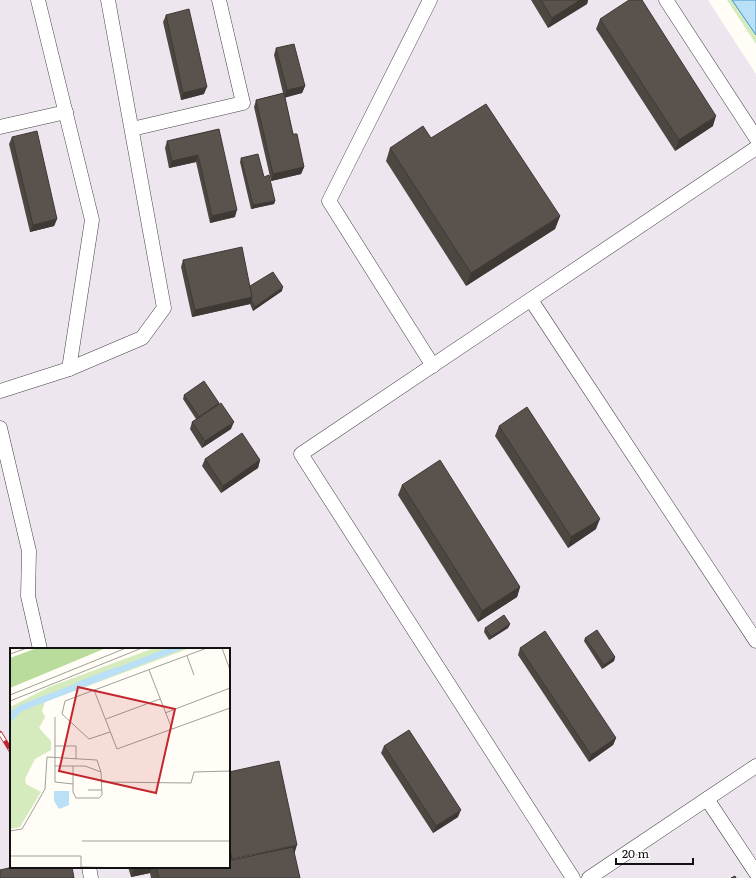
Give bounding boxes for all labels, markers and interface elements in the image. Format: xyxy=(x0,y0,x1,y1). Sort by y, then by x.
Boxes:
inset map xyxy=(10,648,230,868)
scale bar xyxy=(616,840,693,866)
text: 20 m xyxy=(622,844,649,862)

